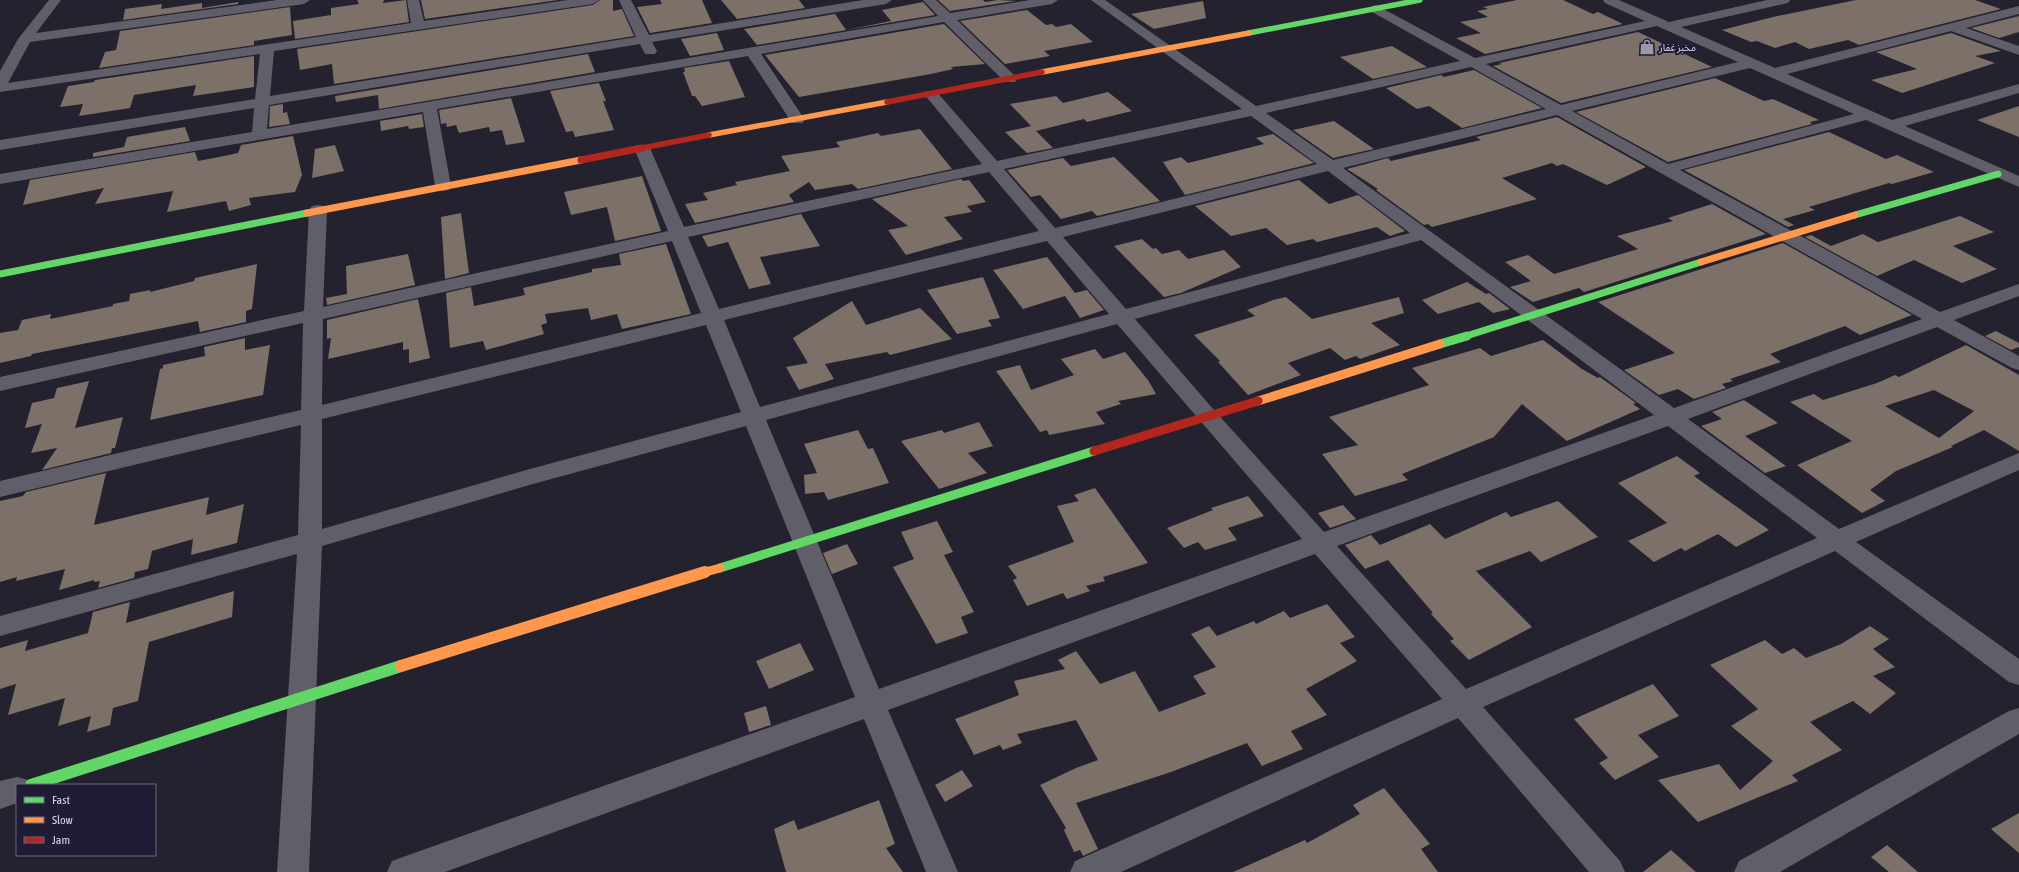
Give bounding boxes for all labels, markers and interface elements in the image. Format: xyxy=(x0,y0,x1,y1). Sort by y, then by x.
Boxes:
shop icon: مخبز غفار xyxy=(1638,38,1656,56)
place label: مخبز غفار xyxy=(1658,42,1696,54)
legend xyxy=(16,784,156,856)
text: Fast xyxy=(52,793,70,807)
text: Slow xyxy=(52,813,73,827)
text: Jam xyxy=(52,833,70,847)

